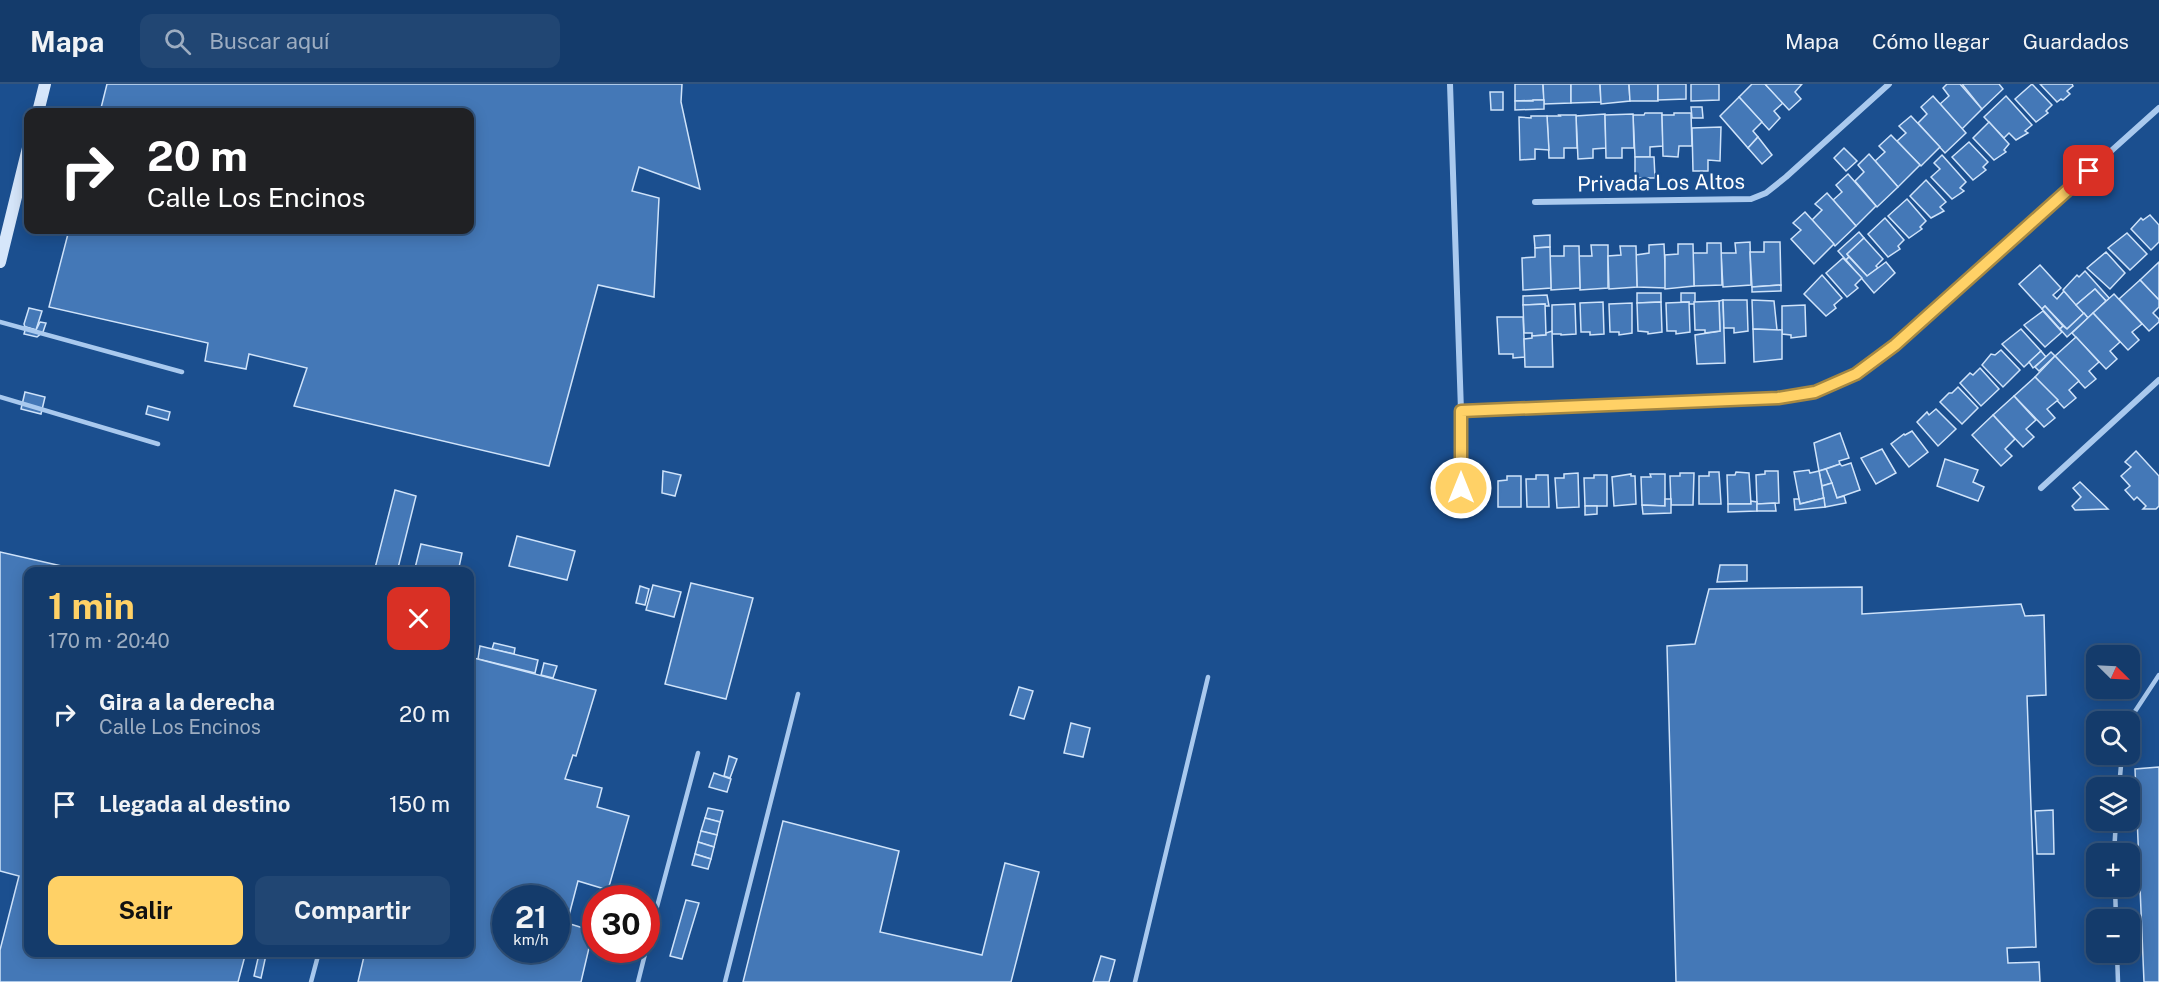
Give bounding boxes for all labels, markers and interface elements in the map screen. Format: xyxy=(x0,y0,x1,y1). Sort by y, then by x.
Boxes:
search box xyxy=(140,14,560,68)
text: Mapa xyxy=(30,25,104,58)
icon: search xyxy=(161,25,194,58)
text: Buscar aquí xyxy=(209,28,329,54)
text: Mapa xyxy=(1785,29,1839,54)
text: Cómo llegar xyxy=(1872,29,1990,54)
text: Guardados xyxy=(2023,29,2129,54)
text: 20 m xyxy=(147,131,248,180)
icon: right xyxy=(48,132,126,210)
pin xyxy=(2063,145,2114,196)
icon: arrive xyxy=(2072,154,2105,187)
street label: Privada Los Altos xyxy=(1577,169,1745,196)
text: Calle Los Encinos xyxy=(147,181,365,213)
position arrow xyxy=(1429,456,1493,520)
text: 1 min xyxy=(48,585,135,627)
button: close xyxy=(387,587,450,650)
text: 170 m · 20:40 xyxy=(48,629,170,653)
north arrow xyxy=(2086,645,2140,699)
map controls xyxy=(2086,645,2140,963)
text: Gira a la derecha xyxy=(99,689,275,715)
icon: right xyxy=(48,698,81,731)
text: 20 m xyxy=(399,701,450,727)
button: search xyxy=(2086,711,2140,765)
text: Calle Los Encinos xyxy=(99,715,261,739)
button: layers xyxy=(2086,777,2140,831)
icon: arrive xyxy=(48,788,81,821)
text: Llegada al destino xyxy=(99,791,290,817)
text: 150 m xyxy=(389,791,450,817)
button: + xyxy=(2086,843,2140,897)
button: Salir xyxy=(48,876,243,945)
button: Compartir xyxy=(255,876,450,945)
speed limit sign: 30 xyxy=(582,885,660,963)
text: 21 xyxy=(515,899,547,935)
button: − xyxy=(2086,909,2140,963)
text: km/h xyxy=(513,931,549,948)

